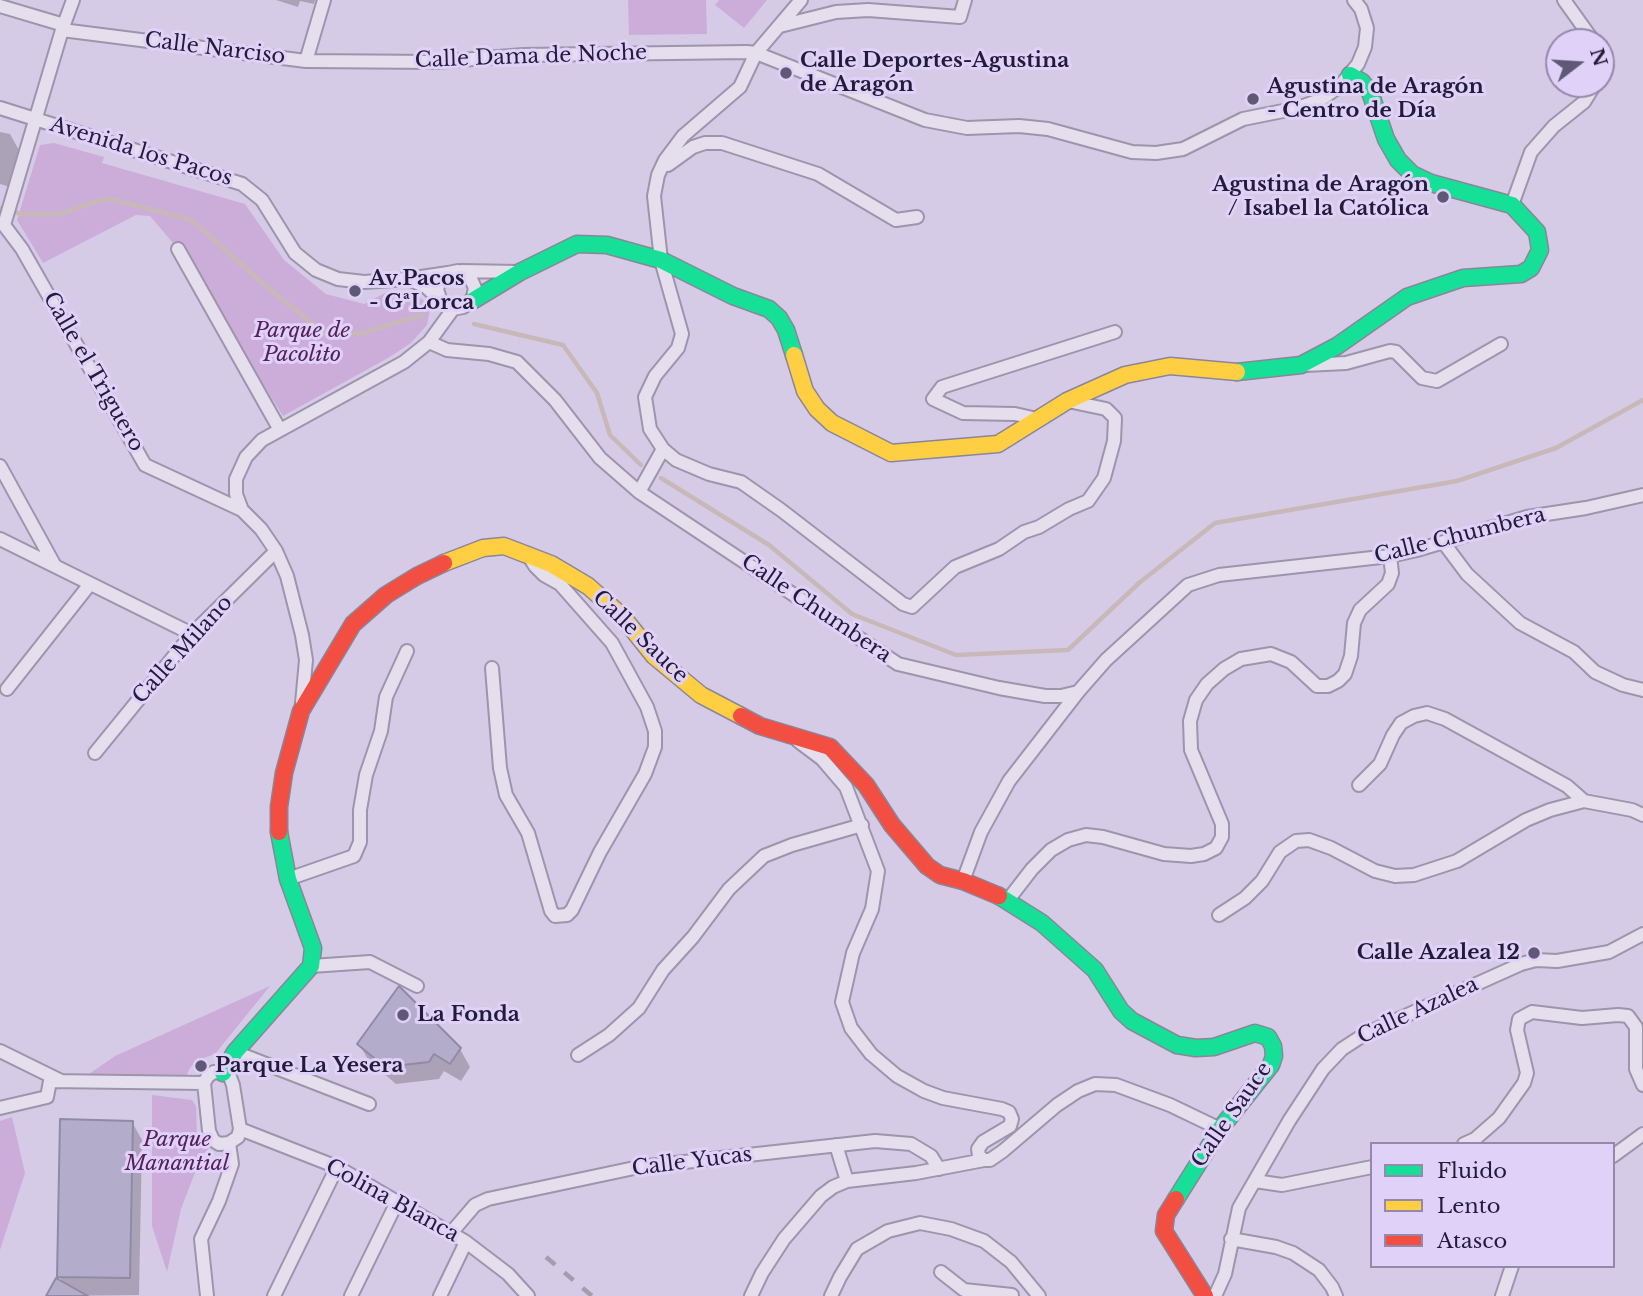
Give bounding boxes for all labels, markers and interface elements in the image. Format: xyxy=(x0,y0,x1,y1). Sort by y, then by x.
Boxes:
street label: Calle Narciso xyxy=(143,28,287,70)
north arrow xyxy=(1545,28,1615,98)
street label: Calle Dama de Noche xyxy=(414,40,648,74)
text: N xyxy=(1585,45,1612,69)
place label: Calle Deportes-Agustina de Aragón xyxy=(800,48,1069,98)
marker: Calle Deportes-Agustina de Aragón xyxy=(778,65,794,81)
place label: Agustina de Aragón - Centro de Día xyxy=(1267,74,1484,124)
marker: Agustina de Aragón - Centro de Día xyxy=(1245,91,1261,107)
street label: Avenida los Pacos xyxy=(47,112,235,192)
place label: Agustina de Aragón / Isabel la Católica xyxy=(1212,172,1429,222)
marker: Agustina de Aragón / Isabel la Católica xyxy=(1435,189,1451,205)
place label: Av.Pacos - GªLorca xyxy=(369,266,474,316)
marker: Av.Pacos - GªLorca xyxy=(347,283,363,299)
street label: Calle el Triguero xyxy=(37,288,149,456)
park label: Parque de Pacolito xyxy=(254,318,350,368)
street label: Calle Chumbera xyxy=(1372,503,1548,569)
street label: Calle Chumbera xyxy=(736,549,896,669)
street label: Calle Sauce xyxy=(587,585,693,689)
street label: Calle Milano xyxy=(128,591,238,709)
place label: Calle Azalea 12 xyxy=(1357,940,1520,966)
marker: Calle Azalea 12 xyxy=(1526,945,1542,961)
street label: Calle Azalea xyxy=(1354,972,1482,1050)
place label: La Fonda xyxy=(417,1002,520,1028)
marker: La Fonda xyxy=(395,1007,411,1023)
place label: Parque La Yesera xyxy=(215,1053,403,1079)
marker: Parque La Yesera xyxy=(193,1058,209,1074)
street label: Calle Sauce xyxy=(1186,1058,1278,1172)
park label: Parque Manantial xyxy=(125,1127,229,1177)
street label: Calle Yucas xyxy=(630,1142,754,1182)
legend xyxy=(1370,1142,1615,1268)
street label: Colina Blanca xyxy=(321,1154,463,1248)
text: Fluido xyxy=(1437,1158,1507,1184)
text: Lento xyxy=(1437,1193,1500,1219)
text: Atasco xyxy=(1437,1228,1507,1254)

